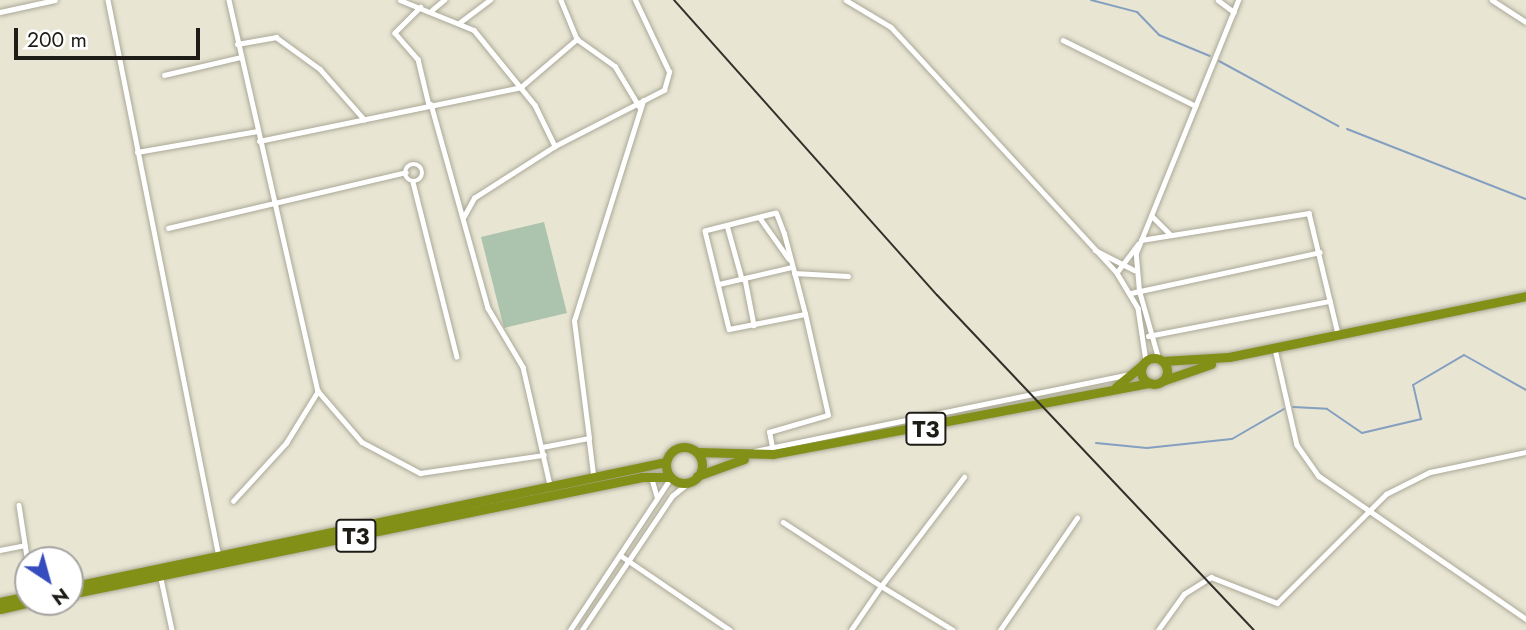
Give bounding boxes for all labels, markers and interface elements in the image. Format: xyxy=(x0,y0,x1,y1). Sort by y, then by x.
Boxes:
scale bar xyxy=(18,14,203,58)
text: 200 m xyxy=(27,25,87,55)
road number: T3 xyxy=(905,410,947,448)
road number: T3 xyxy=(335,516,377,556)
north arrow xyxy=(14,546,84,616)
text: N xyxy=(46,581,75,612)

